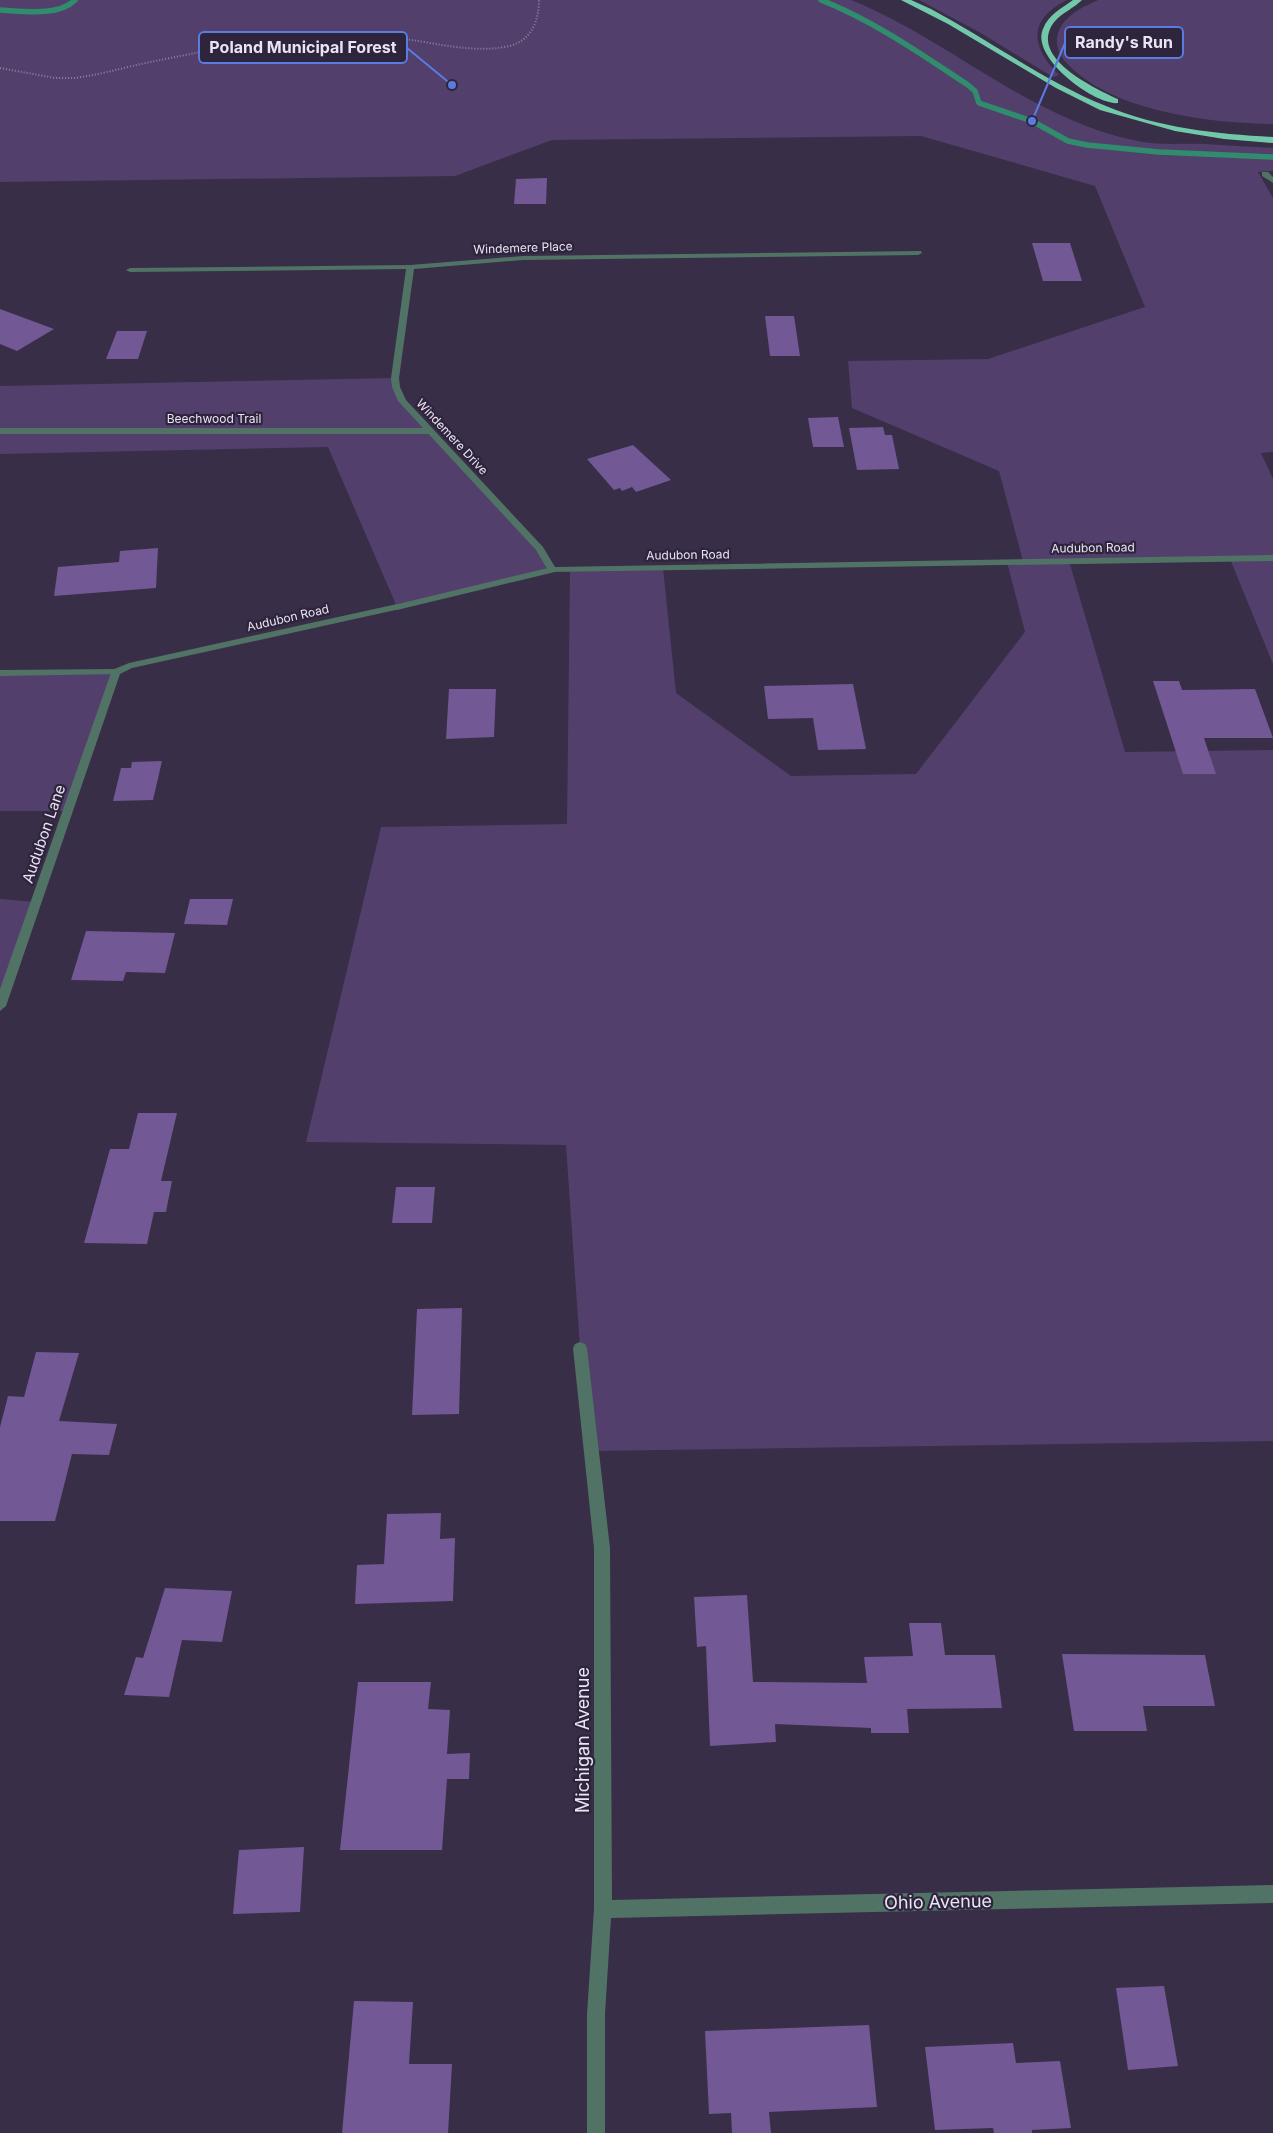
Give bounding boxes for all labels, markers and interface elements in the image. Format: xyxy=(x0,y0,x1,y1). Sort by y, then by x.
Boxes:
callout: Randy's Run xyxy=(1065,27,1183,58)
callout: Poland Municipal Forest xyxy=(199,32,407,63)
text: Randy's Run xyxy=(1075,32,1173,52)
text: Poland Municipal Forest xyxy=(209,37,397,57)
street label: Windemere Place xyxy=(473,238,573,257)
street label: Windemere Drive xyxy=(413,396,491,478)
street label: Beechwood Trail xyxy=(167,411,261,426)
street label: Audubon Road xyxy=(1051,539,1135,556)
street label: Audubon Road xyxy=(646,546,730,563)
street label: Audubon Road xyxy=(245,601,330,634)
street label: Audubon Lane xyxy=(18,782,69,886)
street label: Michigan Avenue xyxy=(572,1667,593,1813)
street label: Ohio Avenue xyxy=(884,1890,992,1913)

